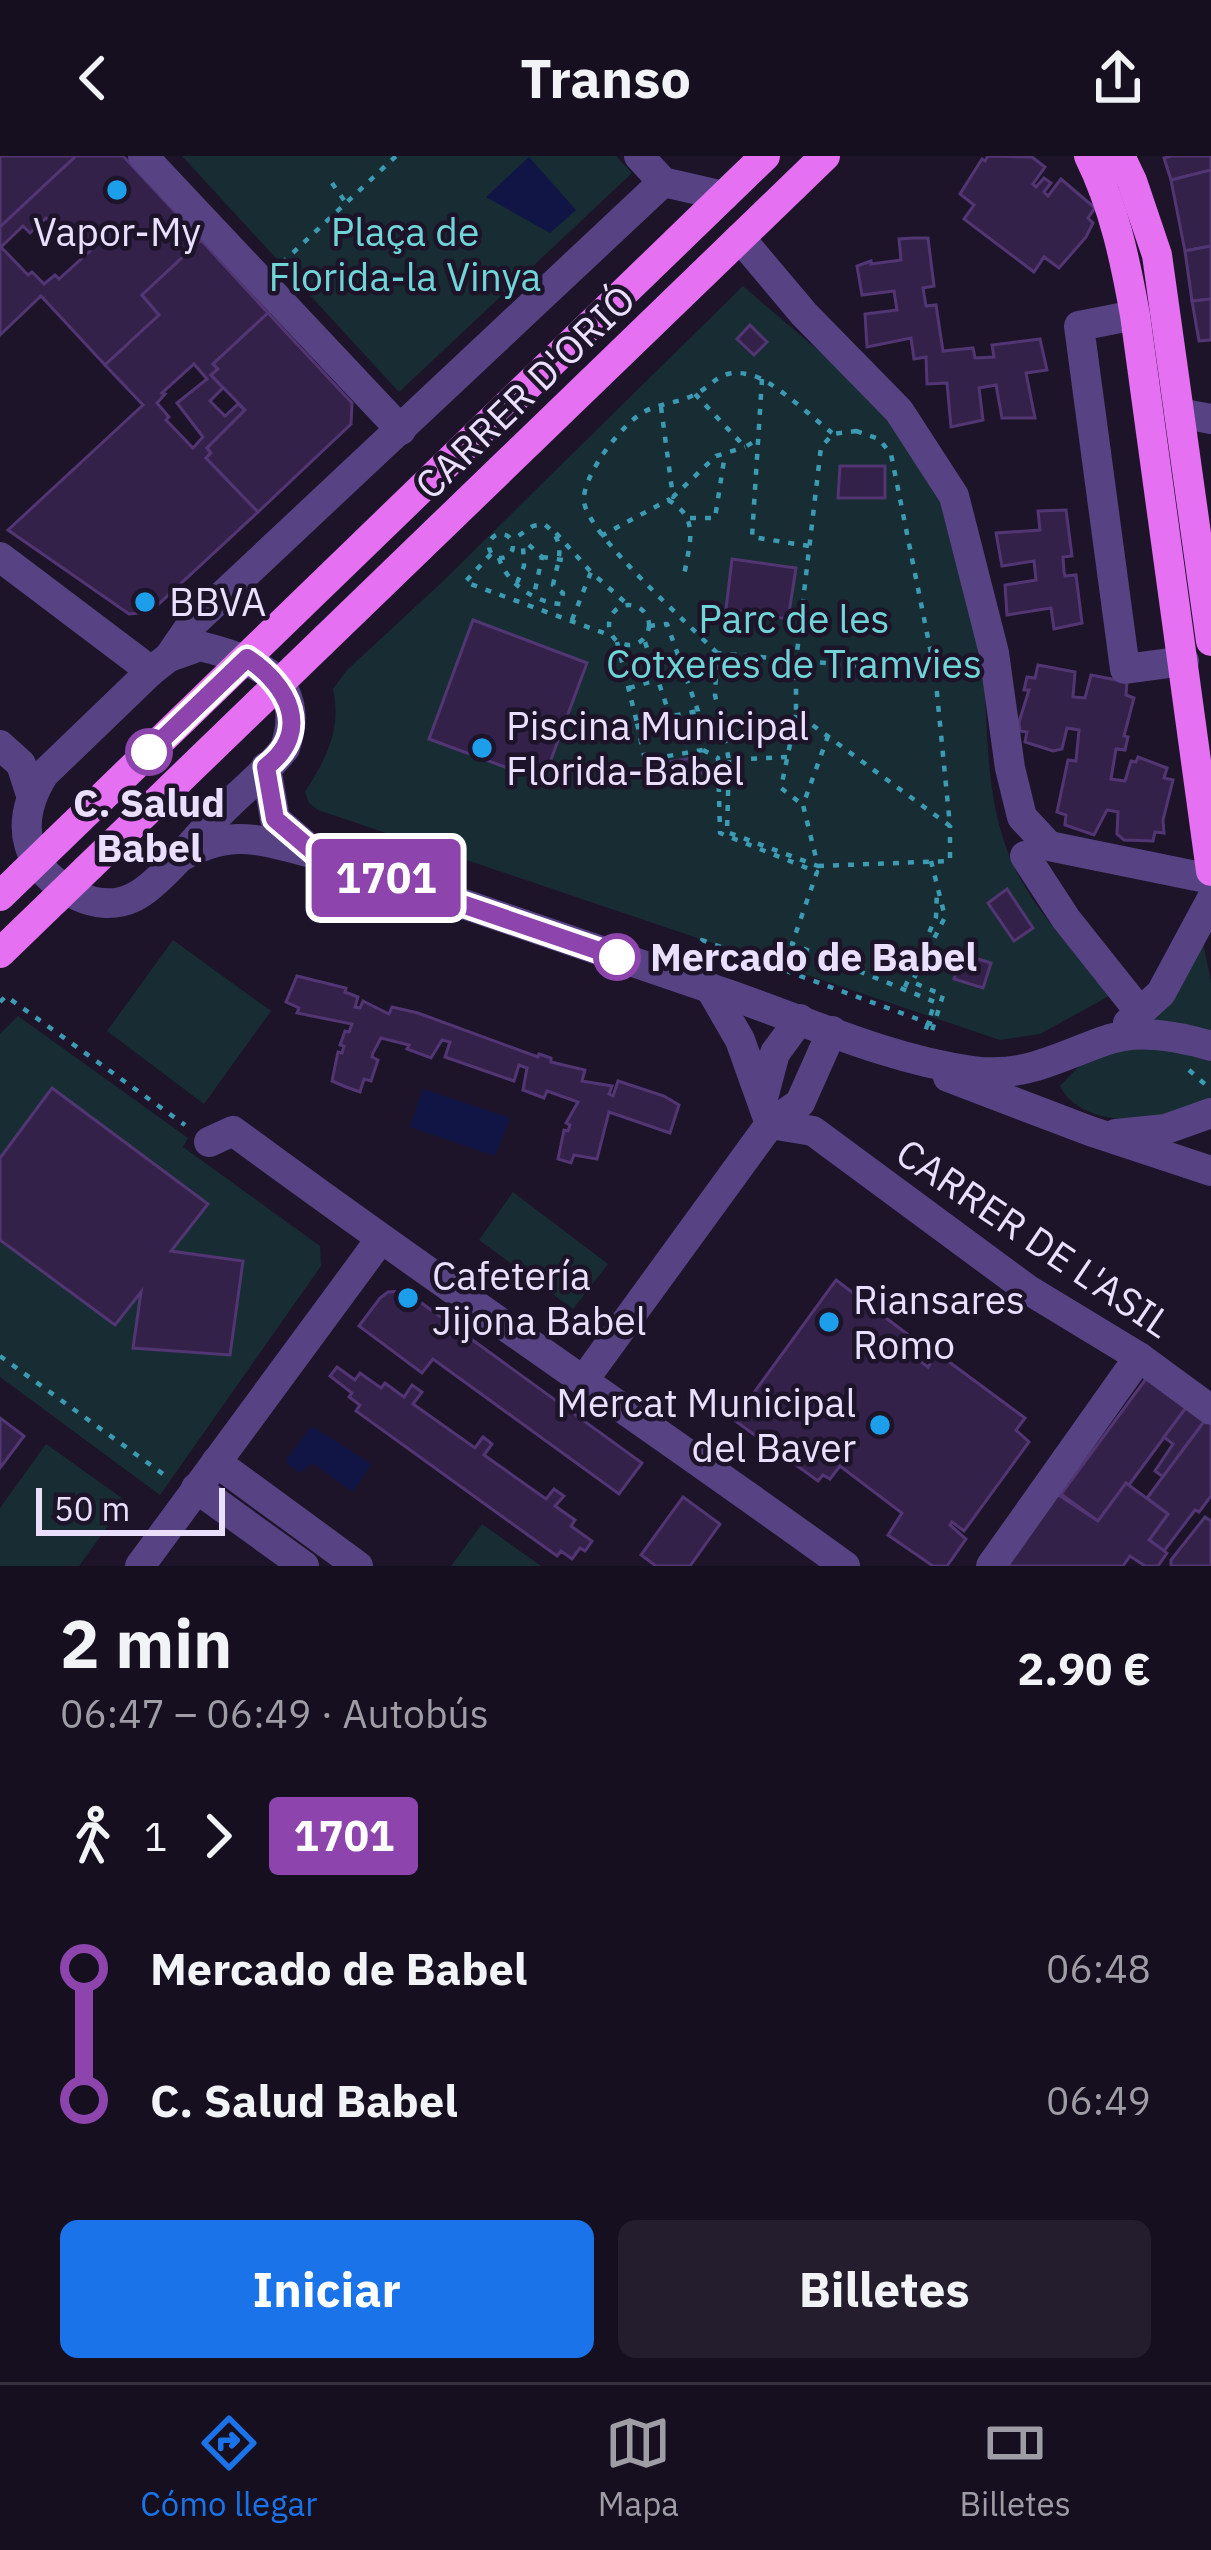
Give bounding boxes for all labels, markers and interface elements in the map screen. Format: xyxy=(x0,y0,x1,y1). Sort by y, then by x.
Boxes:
text: Transo xyxy=(520,43,691,113)
icon: back xyxy=(60,45,126,111)
icon: share xyxy=(1085,45,1151,111)
marker: Vapor-My xyxy=(104,177,130,203)
place label: Vapor-My xyxy=(33,206,201,257)
park label: Plaça de Florida-la Vinya xyxy=(269,206,541,302)
street label: CARRER D'ORIÓ xyxy=(404,274,645,510)
place label: BBVA xyxy=(169,576,266,627)
marker: BBVA xyxy=(132,589,158,615)
park label: Parc de les Cotxeres de Tramvies xyxy=(606,593,982,689)
place label: Piscina Municipal Florida-Babel xyxy=(506,700,809,796)
marker: C. Salud Babel xyxy=(127,730,171,774)
marker: Piscina Municipal Florida-Babel xyxy=(469,735,495,761)
place label: C. Salud Babel xyxy=(73,777,225,873)
line badge: 1701 xyxy=(302,839,470,917)
text: 1701 xyxy=(336,850,436,905)
place label: Mercado de Babel xyxy=(650,931,977,982)
marker: Mercado de Babel xyxy=(595,935,639,979)
street label: CARRER DE L'ASIL xyxy=(887,1127,1182,1349)
place label: Cafetería Jijona Babel xyxy=(432,1250,646,1346)
place label: Riansares Romo xyxy=(853,1274,1025,1370)
marker: Cafetería Jijona Babel xyxy=(395,1285,421,1311)
marker: Riansares Romo xyxy=(816,1309,842,1335)
place label: Mercat Municipal del Baver xyxy=(556,1377,856,1473)
marker: Mercat Municipal del Baver xyxy=(867,1412,893,1438)
scale bar xyxy=(36,1482,225,1535)
text: 50 m xyxy=(54,1487,130,1530)
text: 2 min xyxy=(60,1600,232,1686)
text: 2.90 € xyxy=(1017,1639,1151,1697)
text: 06:47 – 06:49 · Autobús xyxy=(60,1688,489,1739)
icon: walk xyxy=(60,1803,126,1869)
icon: forward xyxy=(185,1803,251,1869)
text: 1701 xyxy=(293,1808,394,1863)
text: 1 xyxy=(144,1811,167,1862)
text: Mercado de Babel xyxy=(150,1939,528,1997)
text: 06:48 xyxy=(1046,1943,1151,1994)
text: C. Salud Babel xyxy=(150,2071,458,2129)
text: 06:49 xyxy=(1046,2075,1151,2126)
button: Iniciar xyxy=(60,2220,594,2358)
button: Billetes xyxy=(618,2220,1151,2358)
tab: Cómo llegar xyxy=(140,2410,317,2525)
tab: Mapa xyxy=(598,2410,679,2525)
tab: Billetes xyxy=(959,2410,1071,2525)

